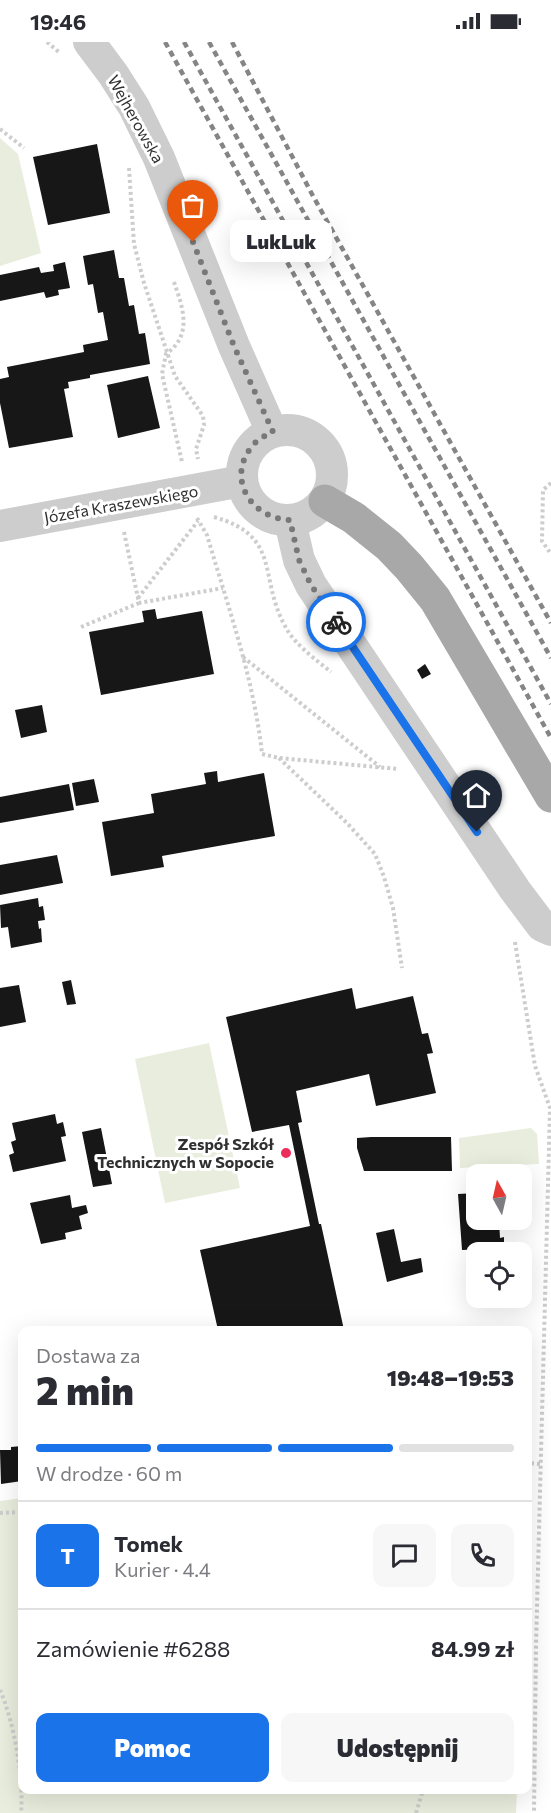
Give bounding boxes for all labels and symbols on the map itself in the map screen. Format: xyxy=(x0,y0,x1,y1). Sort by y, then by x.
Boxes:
street label: Wejherowska xyxy=(104,71,168,166)
pin xyxy=(167,180,218,242)
callout: LukLuk xyxy=(229,221,331,263)
street label: Józefa Kraszewskiego xyxy=(42,481,199,526)
courier xyxy=(306,592,366,652)
pin xyxy=(451,770,502,832)
place label: Zespół Szkół Technicznych w Sopocie xyxy=(97,1134,274,1171)
marker: Zespół Szkół Technicznych w Sopocie xyxy=(279,1146,293,1160)
north arrow xyxy=(466,1164,532,1230)

